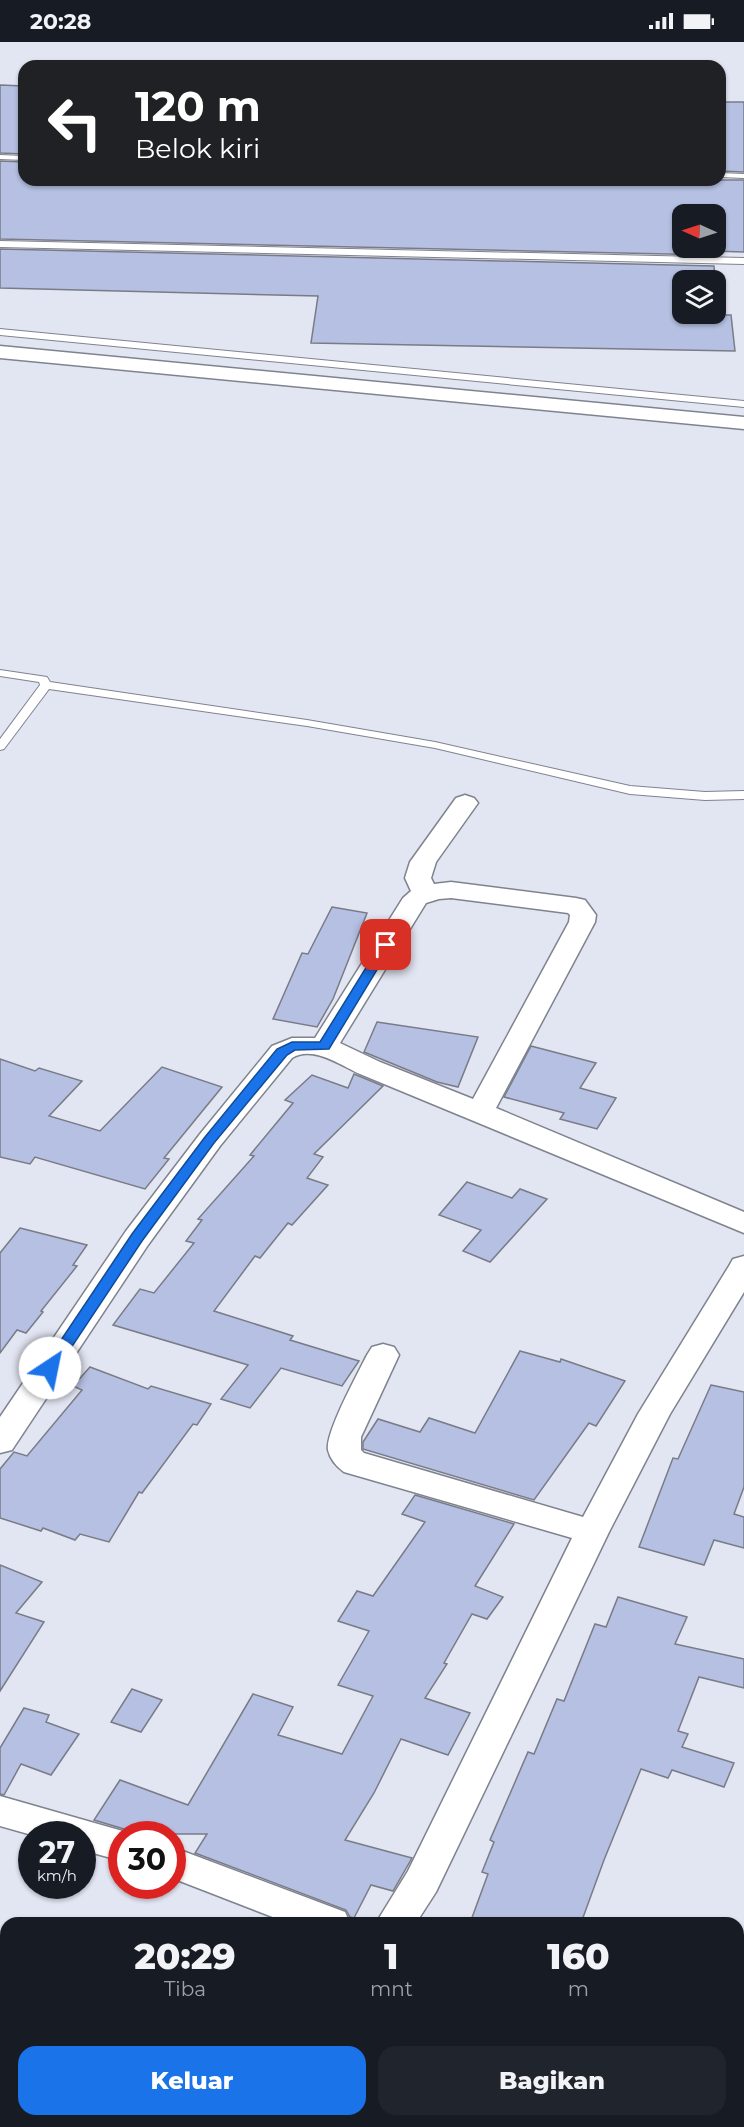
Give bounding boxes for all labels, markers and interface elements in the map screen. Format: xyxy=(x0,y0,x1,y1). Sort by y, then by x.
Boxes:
text: 20:28 xyxy=(30,8,91,35)
text: 120 m xyxy=(135,80,261,132)
icon: left xyxy=(36,84,114,162)
text: Belok kiri xyxy=(135,132,260,165)
north arrow xyxy=(672,204,726,258)
map controls xyxy=(672,204,726,324)
button: layers xyxy=(672,270,726,324)
pin xyxy=(360,919,411,970)
icon: arrive xyxy=(369,928,402,961)
position arrow xyxy=(18,1336,82,1400)
speed limit sign: 30 xyxy=(108,1821,186,1899)
text: 27 xyxy=(39,1834,75,1871)
text: km/h xyxy=(37,1866,77,1885)
text: 20:29 xyxy=(134,1934,236,1978)
text: 1 xyxy=(384,1934,399,1978)
text: 160 xyxy=(547,1934,610,1978)
text: Tiba xyxy=(164,1977,206,2001)
text: mnt xyxy=(370,1977,413,2001)
text: m xyxy=(568,1977,589,2001)
button: Keluar xyxy=(18,2046,366,2115)
button: Bagikan xyxy=(378,2046,726,2115)

